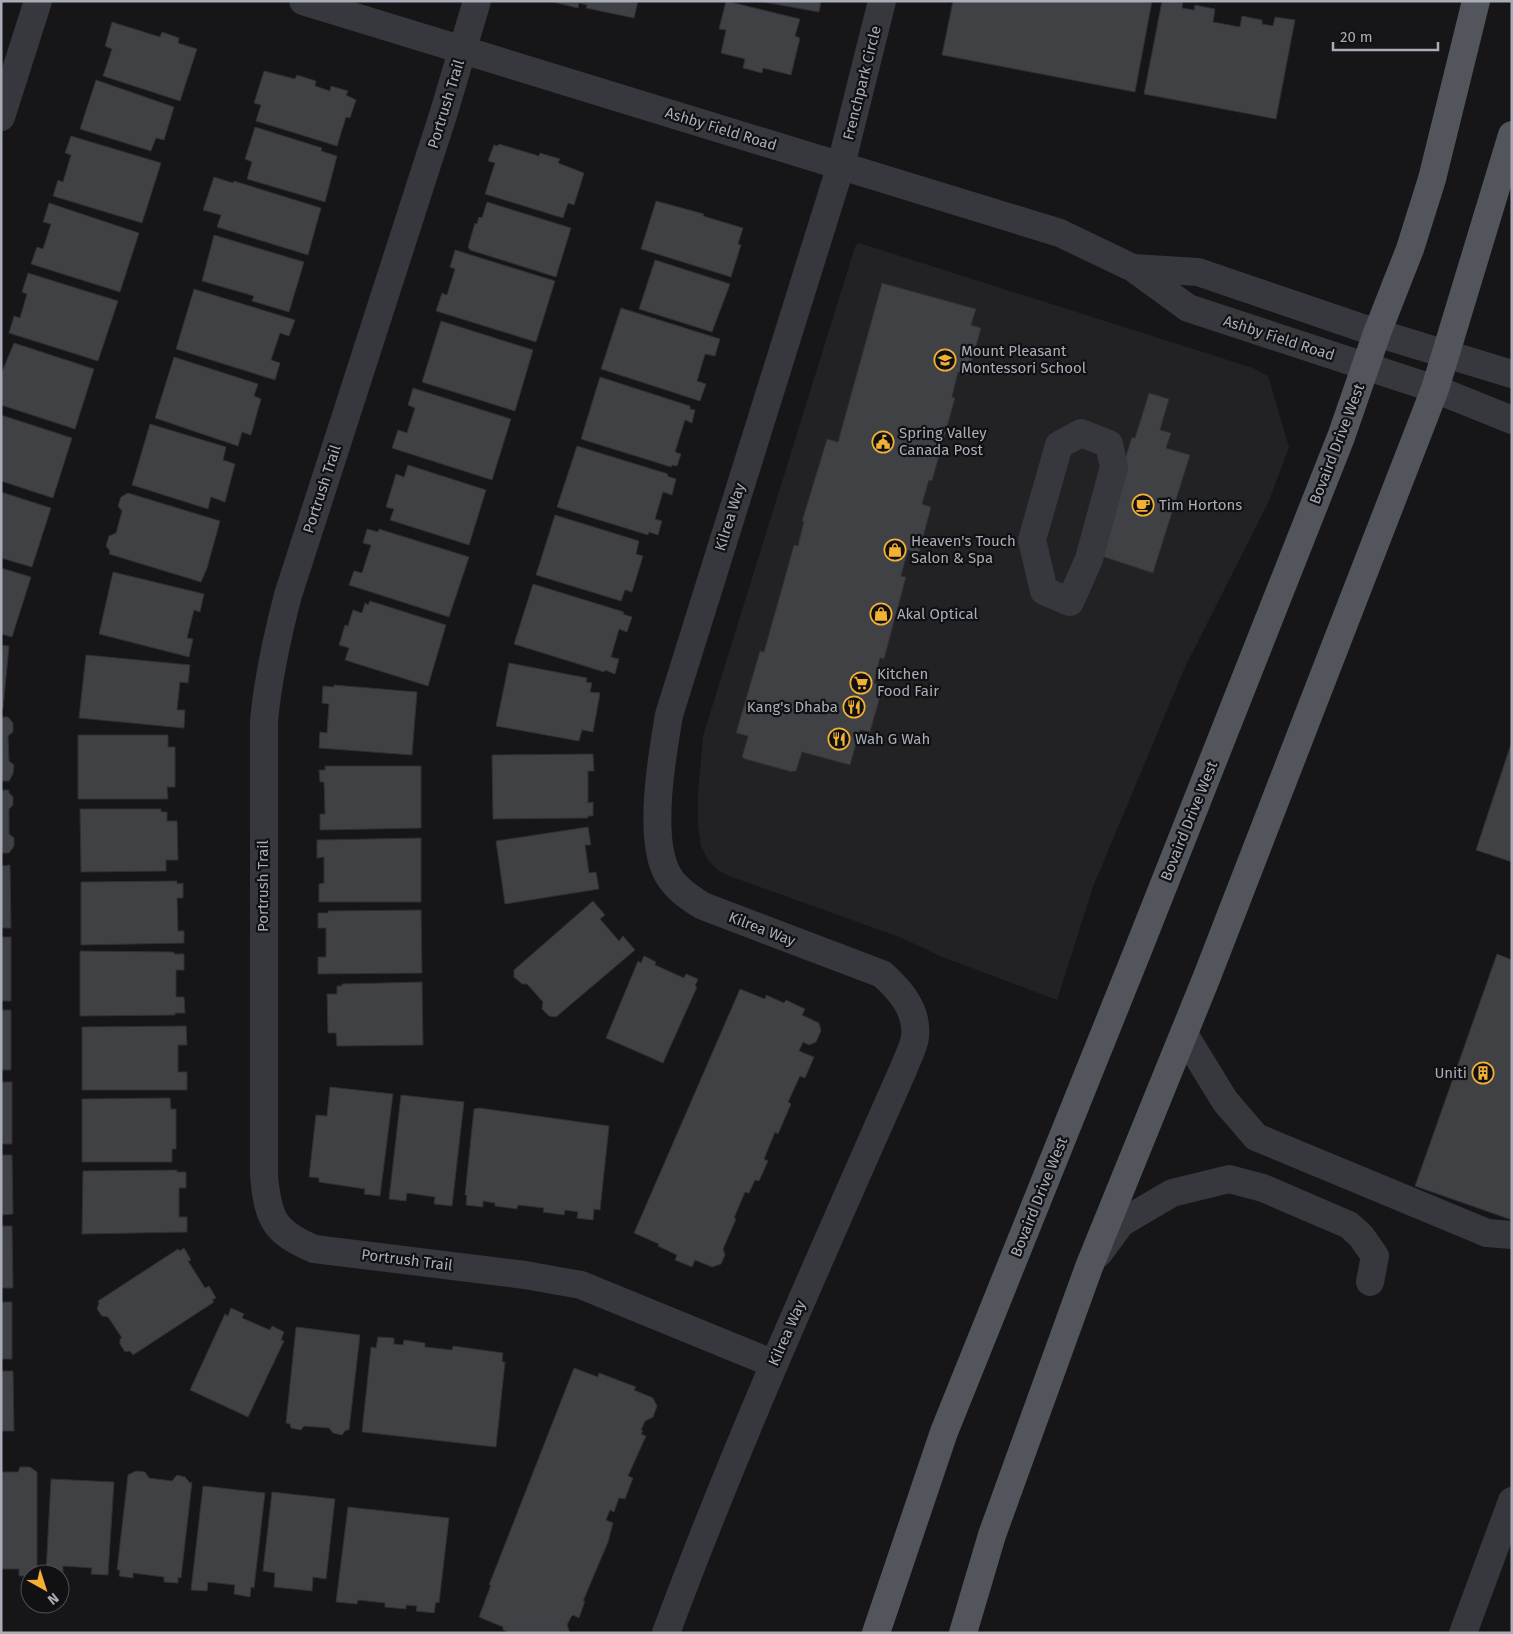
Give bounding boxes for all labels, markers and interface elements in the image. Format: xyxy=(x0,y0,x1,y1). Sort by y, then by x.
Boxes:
scale bar xyxy=(1333,20,1438,52)
street label: Frenchpark Circle xyxy=(839,24,885,142)
text: 20 m xyxy=(1340,28,1373,46)
street label: Portrush Trail xyxy=(424,57,468,151)
street label: Ashby Field Road xyxy=(663,103,779,155)
street label: Ashby Field Road xyxy=(1221,312,1337,364)
place label: Mount Pleasant Montessori School xyxy=(961,342,1087,377)
school or university icon: Mount Pleasant Montessori School xyxy=(933,348,957,372)
street label: Bovaird Drive West xyxy=(1306,381,1368,507)
place label: Spring Valley Canada Post xyxy=(899,424,987,459)
public building icon: Spring Valley Canada Post xyxy=(871,430,895,454)
street label: Portrush Trail xyxy=(299,442,345,535)
street label: Kilrea Way xyxy=(711,480,749,553)
cafe icon: Tim Hortons xyxy=(1131,493,1155,517)
place label: Tim Hortons xyxy=(1159,496,1242,514)
place label: Heaven's Touch Salon & Spa xyxy=(911,532,1016,567)
shop icon: Heaven's Touch Salon & Spa xyxy=(883,538,907,562)
shop icon: Akal Optical xyxy=(869,602,893,626)
place label: Akal Optical xyxy=(897,605,978,623)
place label: Kitchen Food Fair xyxy=(877,665,939,700)
supermarket icon: Kitchen Food Fair xyxy=(849,671,873,695)
restaurant icon: Kang's Dhaba xyxy=(842,695,866,719)
place label: Kang's Dhaba xyxy=(747,698,838,716)
restaurant icon: Wah G Wah xyxy=(827,727,851,751)
place label: Wah G Wah xyxy=(855,730,930,748)
street label: Bovaird Drive West xyxy=(1157,758,1221,884)
street label: Portrush Trail xyxy=(254,839,272,932)
street label: Kilrea Way xyxy=(726,908,799,950)
building icon: Uniti xyxy=(1471,1061,1495,1085)
place label: Uniti xyxy=(1434,1064,1467,1082)
street label: Bovaird Drive West xyxy=(1007,1134,1071,1260)
street label: Portrush Trail xyxy=(360,1245,454,1275)
street label: Kilrea Way xyxy=(764,1297,810,1369)
north arrow xyxy=(20,1564,70,1614)
text: N xyxy=(44,1589,62,1608)

